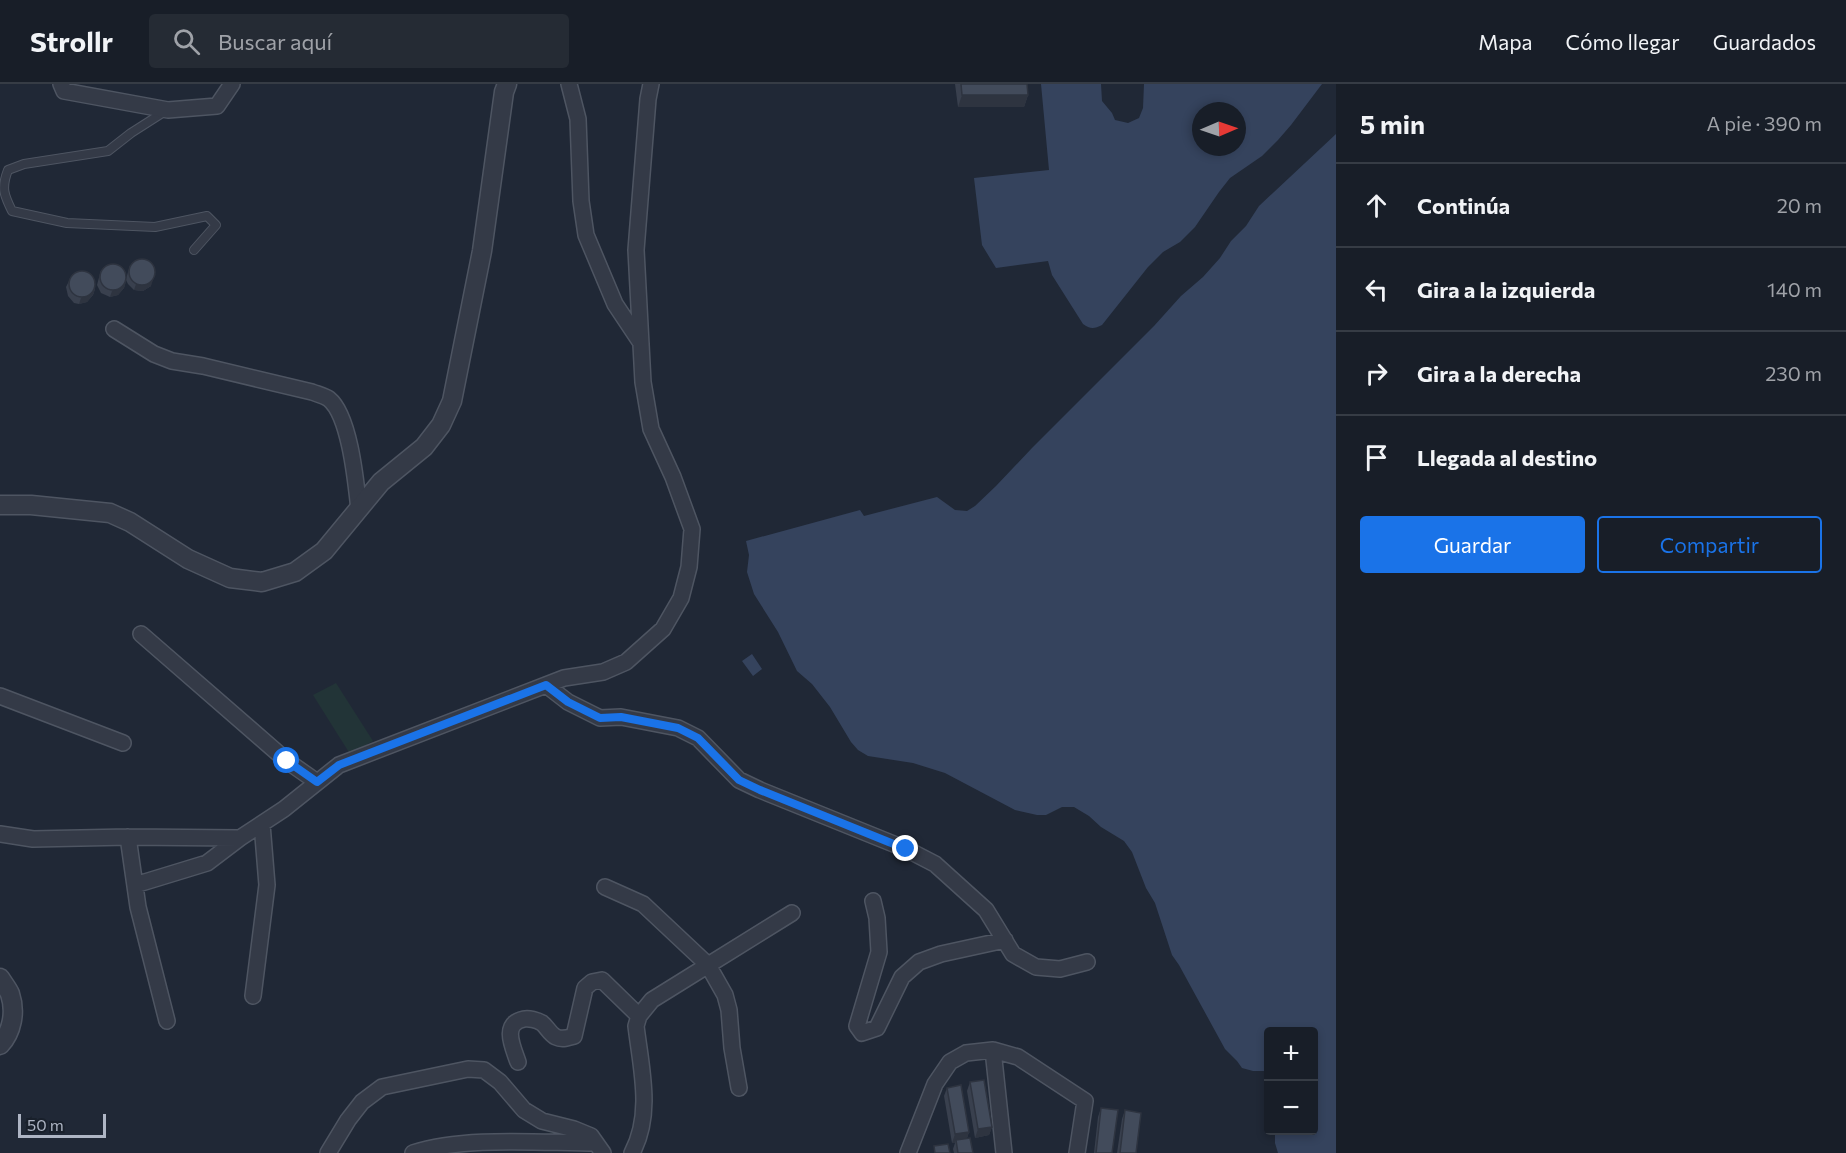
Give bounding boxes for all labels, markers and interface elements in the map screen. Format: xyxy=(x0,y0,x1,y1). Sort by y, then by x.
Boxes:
search box xyxy=(149,14,569,68)
text: Strollr xyxy=(30,24,113,58)
icon: search xyxy=(170,25,203,58)
text: Buscar aquí xyxy=(218,28,332,55)
text: Mapa xyxy=(1478,29,1533,54)
text: Cómo llegar xyxy=(1566,29,1680,54)
text: Guardados xyxy=(1713,29,1816,54)
north arrow xyxy=(1192,102,1246,156)
text: 5 min xyxy=(1360,108,1425,139)
text: A pie · 390 m xyxy=(1707,111,1822,135)
icon: ahead xyxy=(1360,189,1393,222)
text: Continúa xyxy=(1417,192,1510,219)
text: 20 m xyxy=(1777,193,1822,217)
icon: left xyxy=(1360,273,1393,306)
text: Gira a la izquierda xyxy=(1417,276,1595,303)
text: 140 m xyxy=(1767,277,1822,301)
icon: right xyxy=(1360,357,1393,390)
text: Gira a la derecha xyxy=(1417,360,1581,387)
text: 230 m xyxy=(1765,361,1822,385)
icon: arrive xyxy=(1360,441,1393,474)
text: Llegada al destino xyxy=(1417,444,1597,471)
button: Guardar xyxy=(1360,516,1585,573)
button: Compartir xyxy=(1597,516,1822,573)
route start xyxy=(273,747,299,773)
route end xyxy=(892,835,918,861)
map controls xyxy=(1264,1027,1318,1135)
button: + xyxy=(1264,1027,1318,1081)
button: − xyxy=(1264,1081,1318,1135)
scale bar xyxy=(18,1111,106,1138)
text: 50 m xyxy=(27,1115,64,1134)

